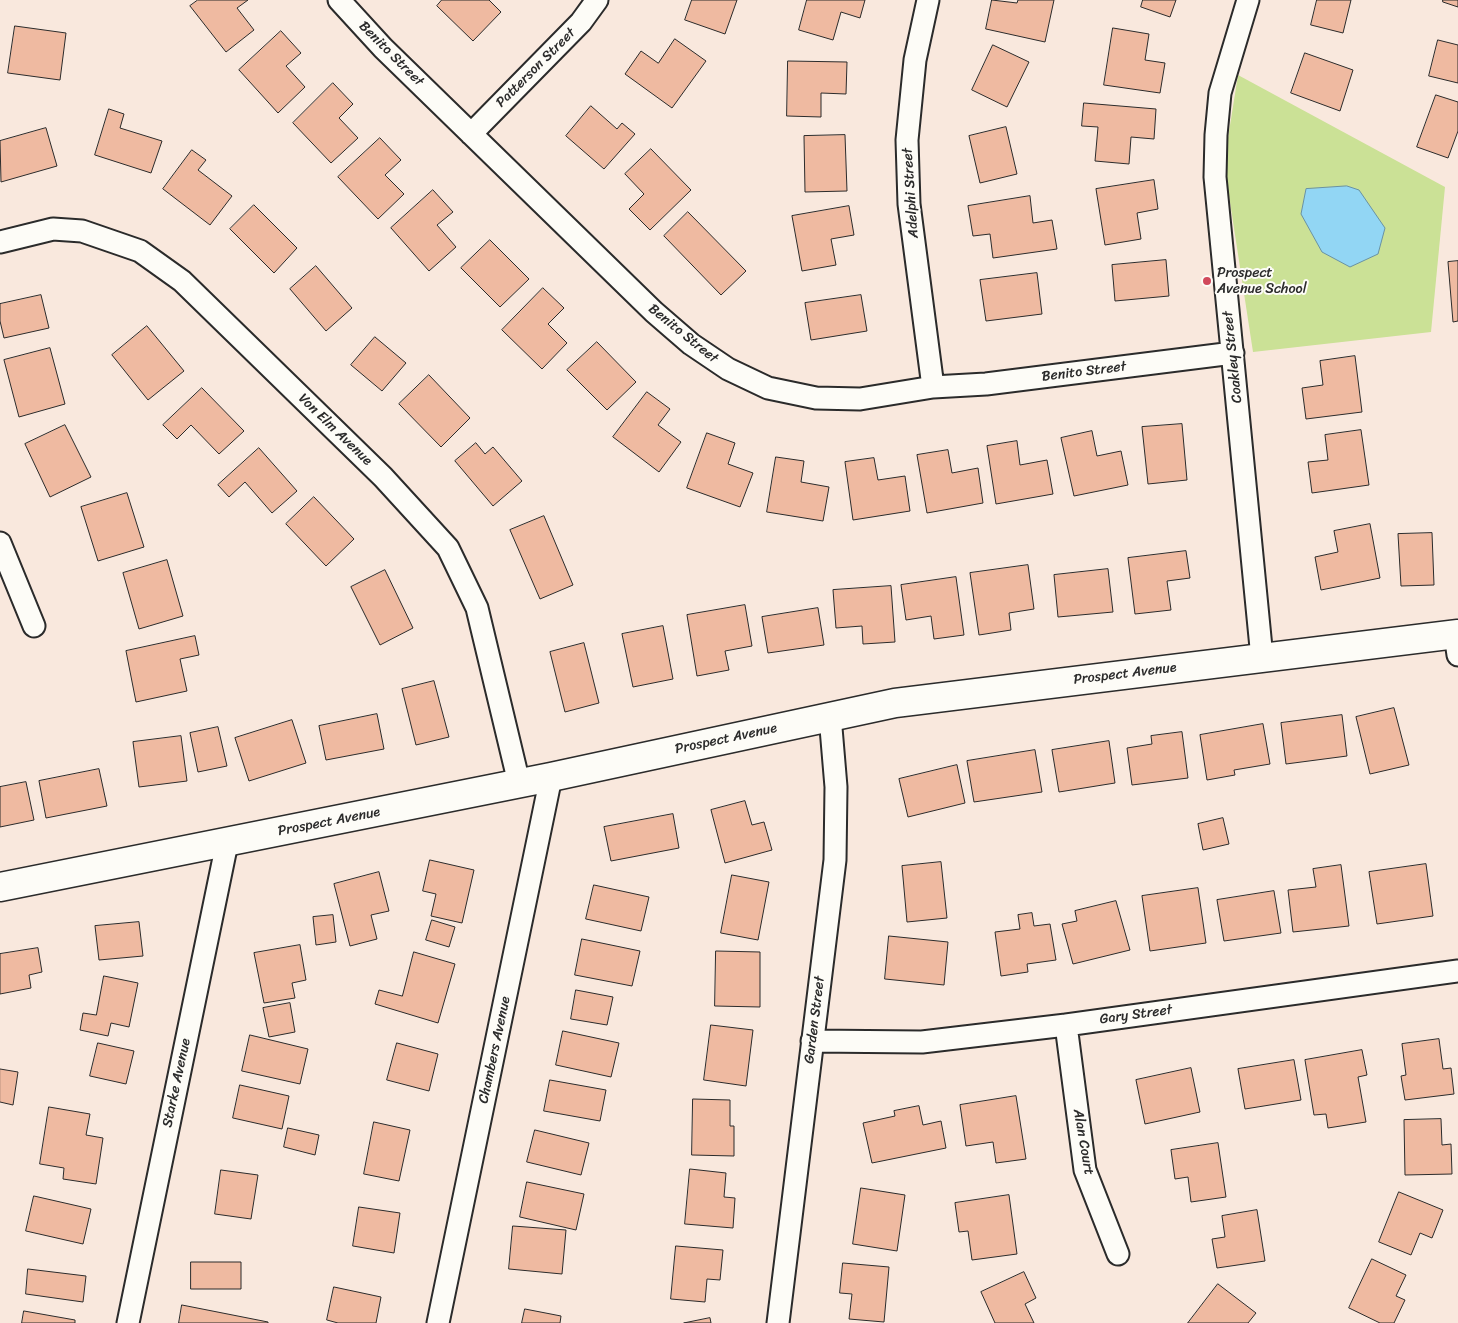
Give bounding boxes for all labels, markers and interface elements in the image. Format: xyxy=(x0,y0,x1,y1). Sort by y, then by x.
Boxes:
street label: Benito Street xyxy=(355,18,427,90)
street label: Patterson Street xyxy=(493,25,579,111)
street label: Adelphi Street xyxy=(899,147,923,239)
place label: Prospect Avenue School xyxy=(1217,265,1307,298)
marker: Prospect Avenue School xyxy=(1201,275,1213,287)
street label: Benito Street xyxy=(645,301,721,367)
street label: Coakley Street xyxy=(1220,310,1246,404)
street label: Benito Street xyxy=(1041,358,1127,386)
street label: Von Elm Avenue xyxy=(295,391,375,469)
street label: Prospect Avenue xyxy=(1072,659,1178,689)
street label: Prospect Avenue xyxy=(673,720,779,758)
street label: Prospect Avenue xyxy=(276,804,382,840)
street label: Garden Street xyxy=(801,975,829,1065)
street label: Chambers Avenue xyxy=(475,995,515,1105)
street label: Gary Street xyxy=(1099,1002,1173,1028)
street label: Starke Avenue xyxy=(159,1037,195,1129)
street label: Alan Court xyxy=(1069,1108,1097,1176)

